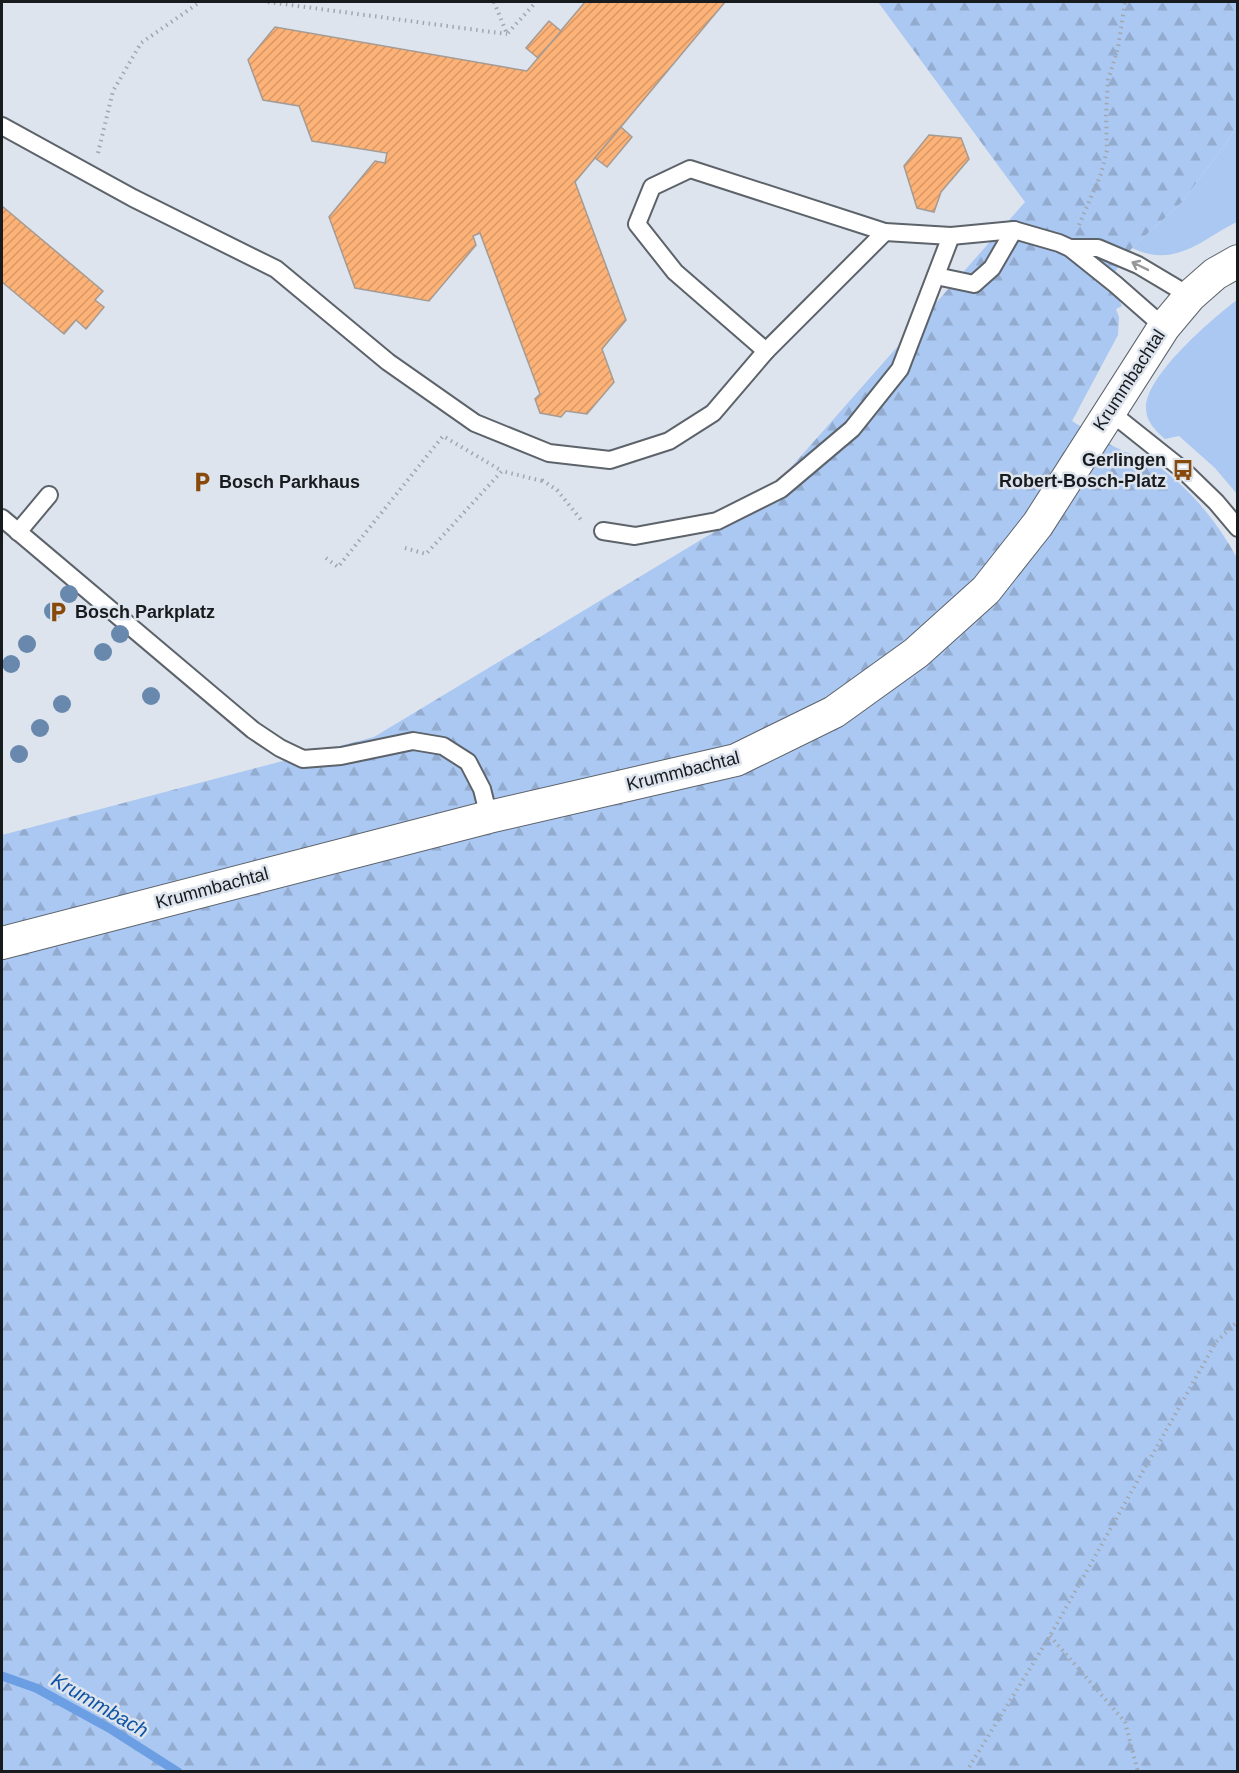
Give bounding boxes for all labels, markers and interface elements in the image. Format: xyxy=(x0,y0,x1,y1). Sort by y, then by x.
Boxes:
one-way arrow xyxy=(1131,260,1149,271)
street label: Krummbachtal xyxy=(1089,326,1169,434)
place label: Gerlingen Robert-Bosch-Platz xyxy=(999,450,1166,491)
bus stop icon: Gerlingen Robert-Bosch-Platz xyxy=(1171,458,1195,482)
parking icon: Bosch Parkhaus xyxy=(190,470,214,494)
place label: Bosch Parkhaus xyxy=(219,472,360,492)
parking icon: Bosch Parkplatz xyxy=(46,600,70,624)
place label: Bosch Parkplatz xyxy=(75,602,215,622)
street label: Krummbachtal xyxy=(624,747,742,795)
street label: Krummbachtal xyxy=(153,863,271,913)
water label: Krummbach xyxy=(48,1669,152,1741)

